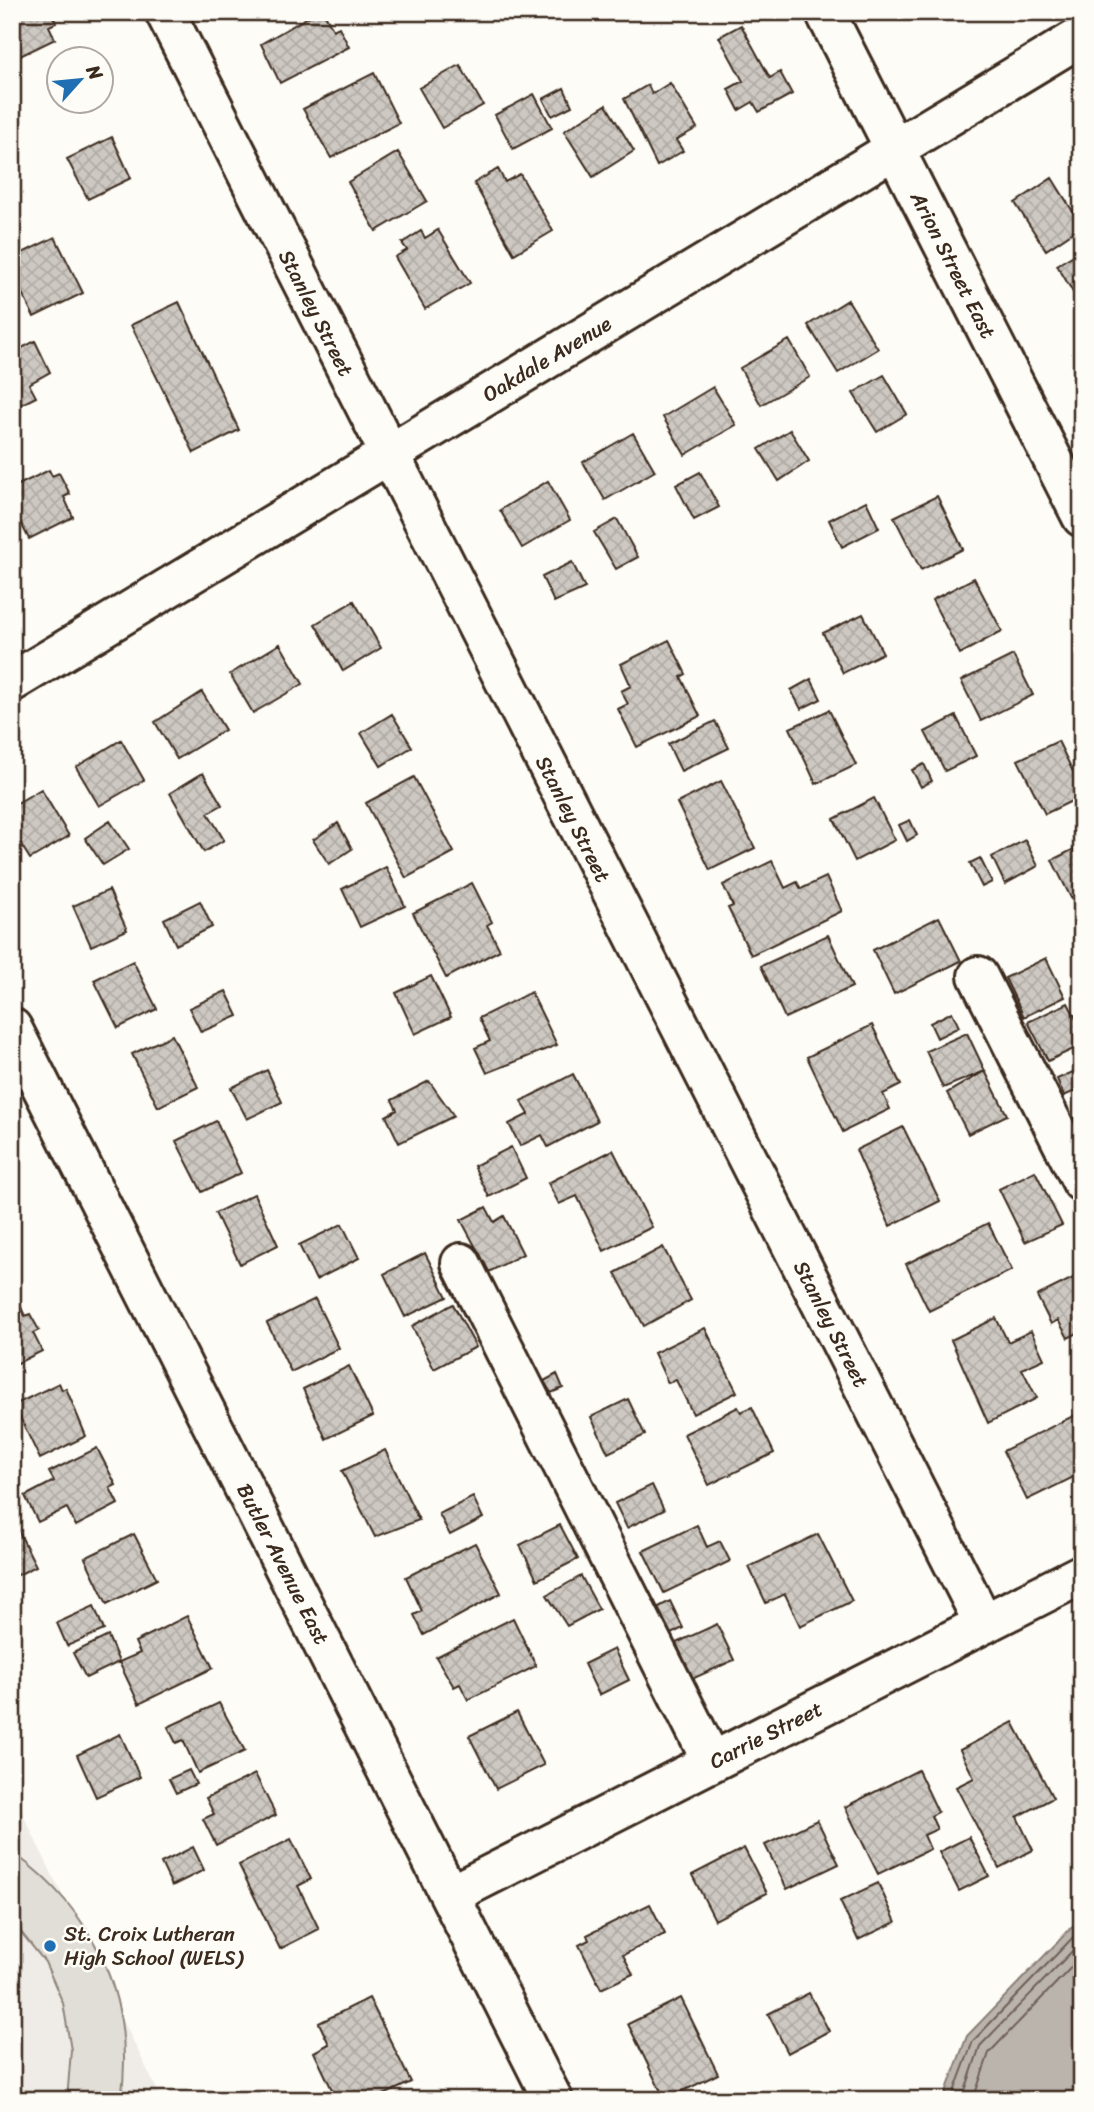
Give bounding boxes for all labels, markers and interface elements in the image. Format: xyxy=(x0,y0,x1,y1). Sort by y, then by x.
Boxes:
north arrow xyxy=(46,46,116,116)
text: N xyxy=(77,58,113,87)
street label: Arion Street East xyxy=(899,184,1007,346)
street label: Stanley Street xyxy=(268,243,364,383)
street label: Oakdale Avenue xyxy=(475,305,619,413)
street label: Stanley Street xyxy=(525,749,621,889)
street label: Stanley Street xyxy=(783,1254,879,1394)
street label: Butler Avenue East xyxy=(226,1477,340,1651)
street label: Carrie Street xyxy=(702,1690,830,1780)
place label: St. Croix Lutheran High School (WELS) xyxy=(64,1915,244,1977)
marker: St. Croix Lutheran High School (WELS) xyxy=(42,1938,58,1954)

